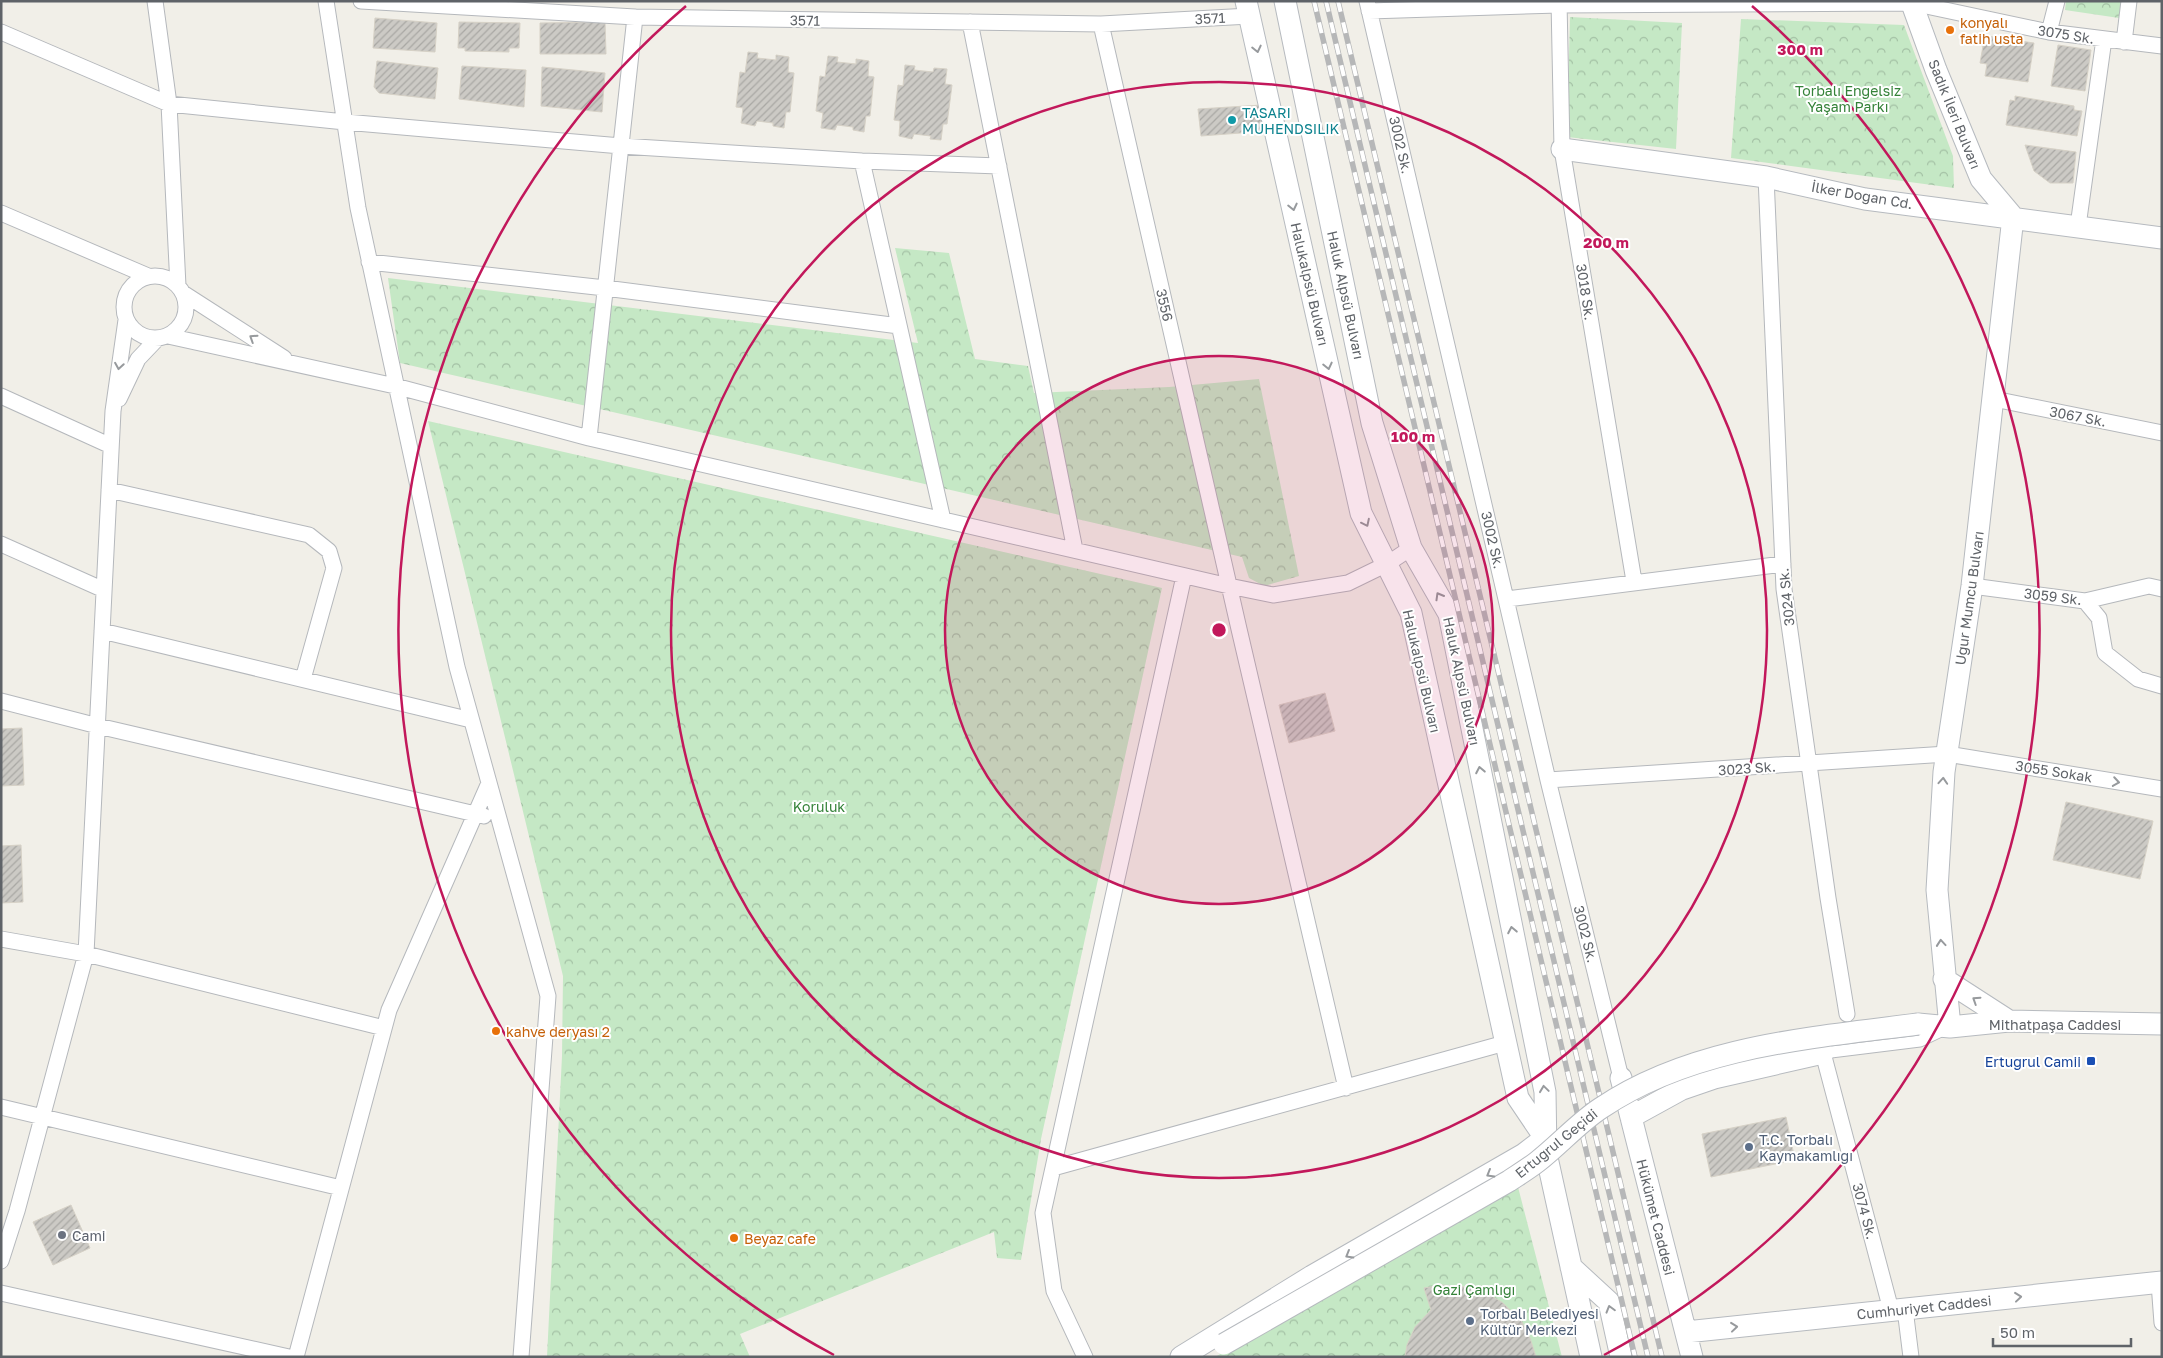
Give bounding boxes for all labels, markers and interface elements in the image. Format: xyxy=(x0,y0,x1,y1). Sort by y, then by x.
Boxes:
street label: 3571 xyxy=(1194,9,1226,27)
street label: 3571 xyxy=(790,11,821,29)
place label: konyalı fatih usta xyxy=(1960,14,2023,47)
street label: 3075 Sk. xyxy=(2036,21,2096,47)
marker: konyalı fatih usta xyxy=(1944,24,1956,36)
text: 300 m xyxy=(1777,40,1823,58)
one-way arrow xyxy=(1251,44,1262,53)
street label: Sadık İleri Bulvarı xyxy=(1925,57,1985,171)
park label: Torbalı Engelsiz Yaşam Parkı xyxy=(1795,82,1901,115)
place label: TASARI MUHENDSILIK xyxy=(1242,104,1340,137)
marker: TASARI MUHENDSILIK xyxy=(1226,114,1238,126)
street label: 3002 Sk. xyxy=(1386,115,1416,175)
street label: İlker Doğan Cd. xyxy=(1810,178,1914,212)
one-way arrow xyxy=(1287,203,1298,212)
street label: Halukalpsü Bulvarı xyxy=(1288,221,1332,347)
street label: Haluk Alpsü Bulvarı xyxy=(1324,229,1368,361)
text: 200 m xyxy=(1583,233,1629,251)
street label: 3018 Sk. xyxy=(1573,263,1599,321)
street label: 3556 xyxy=(1153,287,1177,323)
one-way arrow xyxy=(249,334,258,344)
one-way arrow xyxy=(115,361,125,370)
one-way arrow xyxy=(1322,361,1333,370)
street label: 3067 Sk. xyxy=(2048,402,2108,430)
text: 100 m xyxy=(1391,427,1435,445)
street label: 3002 Sk. xyxy=(1478,510,1508,570)
one-way arrow xyxy=(1360,518,1370,527)
street label: Uğur Mumcu Bulvarı xyxy=(1951,530,1987,666)
street label: 3024 Sk. xyxy=(1775,567,1797,627)
street label: 3059 Sk. xyxy=(2023,584,2083,608)
one-way arrow xyxy=(1435,592,1445,601)
street label: Halukalpsü Bulvarı xyxy=(1400,608,1444,734)
street label: Haluk Alpsü Bulvarı xyxy=(1440,615,1484,747)
centre of rings xyxy=(1210,621,1228,639)
street label: 3055 Sokak xyxy=(2014,757,2094,785)
street label: 3023 Sk. xyxy=(1718,758,1776,778)
one-way arrow xyxy=(1476,766,1486,775)
one-way arrow xyxy=(2111,776,2120,786)
one-way arrow xyxy=(1938,777,1949,785)
park label: Koruluk xyxy=(793,798,845,815)
street label: 3002 Sk. xyxy=(1571,904,1601,964)
one-way arrow xyxy=(1507,925,1518,934)
one-way arrow xyxy=(1936,939,1947,947)
one-way arrow xyxy=(1973,997,1982,1006)
street label: Mithatpaşa Caddesi xyxy=(1989,1016,2121,1033)
place label: kahve deryası 2 xyxy=(506,1023,610,1040)
marker: kahve deryası 2 xyxy=(490,1025,502,1037)
place label: Ertuğrul Camii xyxy=(1985,1053,2081,1070)
marker: Ertuğrul Camii xyxy=(2085,1055,2097,1067)
one-way arrow xyxy=(1539,1085,1550,1093)
street label: Ertuğrul Geçidi xyxy=(1512,1105,1600,1181)
place label: T.C. Torbalı Kaymakamlığı xyxy=(1759,1131,1853,1164)
marker: T.C. Torbalı Kaymakamlığı xyxy=(1743,1141,1755,1153)
street label: Hükümet Caddesi xyxy=(1633,1157,1679,1277)
one-way arrow xyxy=(1486,1168,1495,1178)
street label: 3074 Sk. xyxy=(1849,1181,1881,1241)
place label: Cami xyxy=(72,1227,106,1244)
marker: Cami xyxy=(56,1229,68,1241)
place label: Beyaz cafe xyxy=(744,1230,816,1247)
marker: Beyaz cafe xyxy=(728,1232,740,1244)
one-way arrow xyxy=(1345,1249,1354,1259)
park label: Gazi Çamlığı xyxy=(1433,1281,1515,1298)
street label: Cumhuriyet Caddesi xyxy=(1856,1291,1992,1323)
one-way arrow xyxy=(2014,1292,2022,1303)
place label: Torbalı Belediyesi Kültür Merkezi xyxy=(1480,1305,1599,1338)
one-way arrow xyxy=(1606,1306,1616,1314)
marker: Torbalı Belediyesi Kültür Merkezi xyxy=(1464,1315,1476,1327)
scale bar xyxy=(1993,1316,2130,1348)
one-way arrow xyxy=(1730,1322,1738,1333)
text: 50 m xyxy=(2000,1323,2035,1341)

